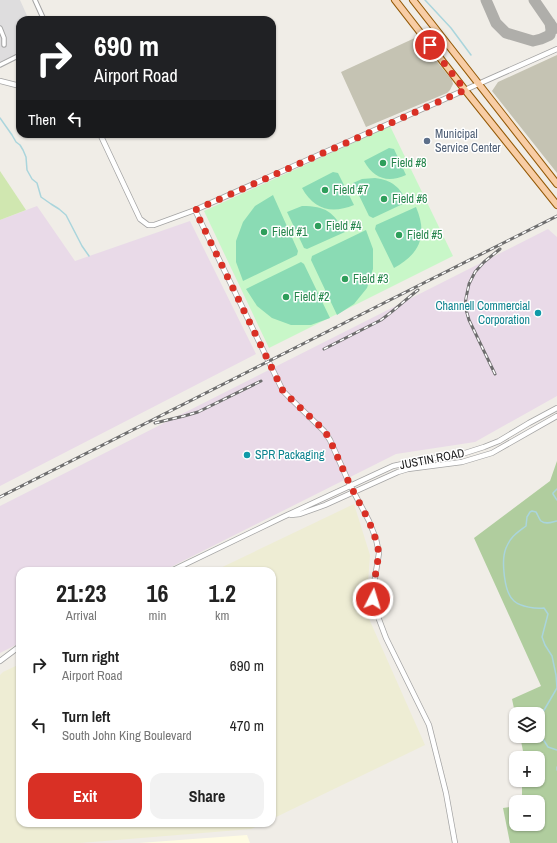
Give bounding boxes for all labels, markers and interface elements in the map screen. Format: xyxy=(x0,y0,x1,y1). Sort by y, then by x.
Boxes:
text: 690 m xyxy=(94,27,159,65)
pin xyxy=(413,28,447,62)
icon: right xyxy=(28,32,80,84)
icon: arrive xyxy=(419,34,441,56)
text: Airport Road xyxy=(94,63,178,88)
icon: left xyxy=(64,108,86,130)
text: Then xyxy=(28,109,56,130)
place label: Municipal Service Center xyxy=(435,126,501,156)
marker: Municipal Service Center xyxy=(422,136,432,146)
place label: Field #8 xyxy=(391,155,427,171)
marker: Field #8 xyxy=(378,158,388,168)
place label: Field #7 xyxy=(333,182,369,198)
marker: Field #7 xyxy=(320,185,330,195)
place label: Field #6 xyxy=(392,191,428,207)
marker: Field #6 xyxy=(379,194,389,204)
place label: Field #4 xyxy=(326,218,362,234)
marker: Field #4 xyxy=(313,221,323,231)
place label: Field #1 xyxy=(272,224,308,240)
marker: Field #1 xyxy=(259,227,269,237)
place label: Field #5 xyxy=(407,227,443,243)
marker: Field #5 xyxy=(394,230,404,240)
place label: Field #3 xyxy=(353,271,389,287)
marker: Field #3 xyxy=(340,274,350,284)
place label: Field #2 xyxy=(294,289,330,305)
marker: Field #2 xyxy=(281,292,291,302)
place label: Channell Commercial Corporation xyxy=(435,298,530,328)
marker: Channell Commercial Corporation xyxy=(533,308,543,318)
street label: JUSTIN ROAD xyxy=(398,445,466,473)
place label: SPR Packaging xyxy=(255,447,325,463)
marker: SPR Packaging xyxy=(242,450,252,460)
text: 21:23 xyxy=(56,577,106,609)
text: 16 xyxy=(147,577,168,609)
text: 1.2 xyxy=(209,577,236,609)
position arrow xyxy=(352,578,394,620)
text: Arrival xyxy=(66,607,97,624)
text: min xyxy=(149,607,166,624)
text: km xyxy=(215,607,229,624)
text: Turn right xyxy=(62,646,119,667)
icon: right xyxy=(28,654,50,676)
text: 690 m xyxy=(230,655,264,676)
text: Airport Road xyxy=(62,667,122,684)
text: Turn left xyxy=(62,706,110,727)
map controls xyxy=(509,707,545,831)
button: layers xyxy=(509,707,545,743)
icon: left xyxy=(28,714,50,736)
text: 470 m xyxy=(230,715,264,736)
text: South John King Boulevard xyxy=(62,727,192,744)
button: + xyxy=(509,751,545,787)
button: Exit xyxy=(28,773,142,819)
button: Share xyxy=(150,773,264,819)
button: − xyxy=(509,795,545,831)

